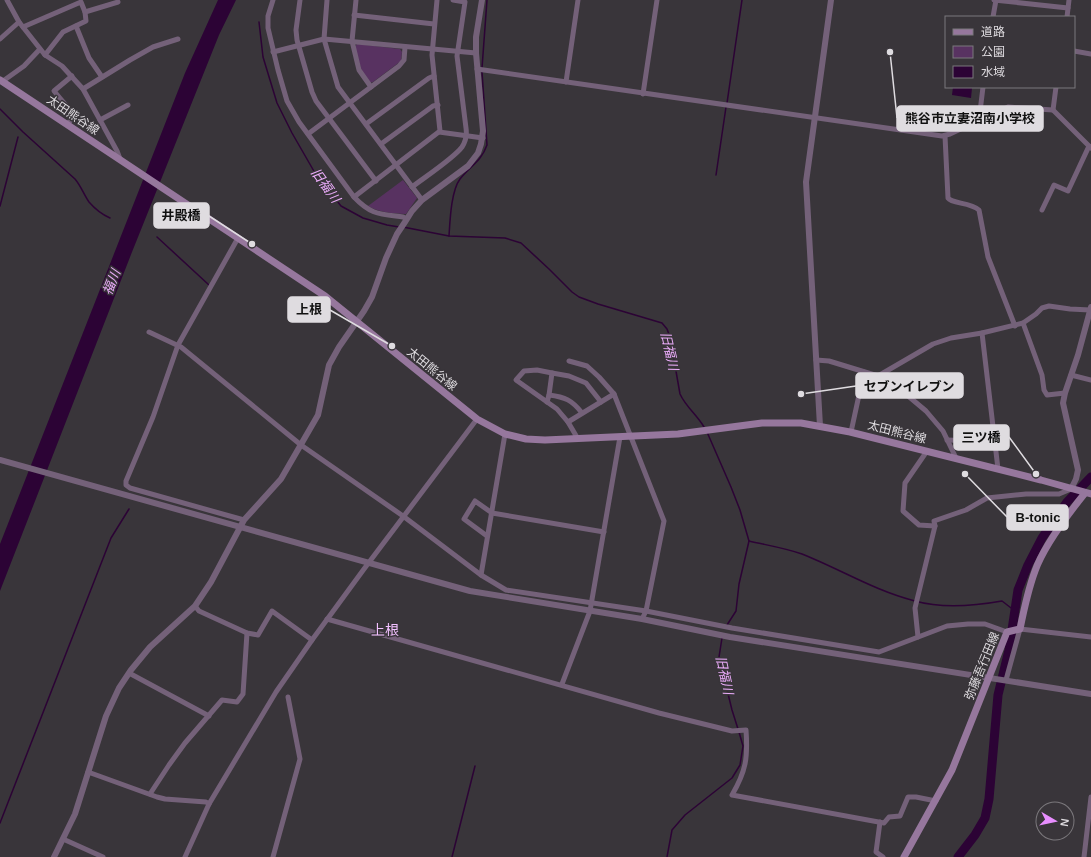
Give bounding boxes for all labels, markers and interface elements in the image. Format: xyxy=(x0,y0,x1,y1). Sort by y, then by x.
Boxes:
legend xyxy=(945,16,1075,88)
text: 道路 xyxy=(981,25,1005,39)
text: 公園 xyxy=(981,45,1005,59)
text: 水域 xyxy=(981,65,1005,79)
street label: 太田熊谷線 xyxy=(44,92,102,138)
callout: 熊谷市立妻沼南小学校 xyxy=(897,106,1043,131)
text: 熊谷市立妻沼南小学校 xyxy=(905,111,1035,126)
water label: 旧福川 xyxy=(308,165,344,207)
callout: 井殿橋 xyxy=(154,203,209,228)
text: 井殿橋 xyxy=(161,208,201,223)
water label: 福川 xyxy=(100,265,124,297)
callout: 上根 xyxy=(288,297,330,322)
text: 上根 xyxy=(296,302,322,317)
water label: 旧福川 xyxy=(658,330,682,374)
street label: 太田熊谷線 xyxy=(404,345,460,393)
callout: セブンイレブン xyxy=(856,373,963,398)
text: セブンイレブン xyxy=(863,379,955,394)
street label: 太田熊谷線 xyxy=(866,418,928,446)
callout: 三ツ橋 xyxy=(954,425,1009,450)
text: 三ツ橋 xyxy=(961,430,1001,445)
callout: B-tonic xyxy=(1007,505,1068,530)
text: B-tonic xyxy=(1016,510,1060,525)
district label: 上根 xyxy=(371,622,399,638)
street label: 弥藤吾行田線 xyxy=(962,630,1002,702)
water label: 旧福川 xyxy=(713,654,736,698)
north arrow xyxy=(1035,801,1075,841)
text: N xyxy=(1058,818,1071,827)

